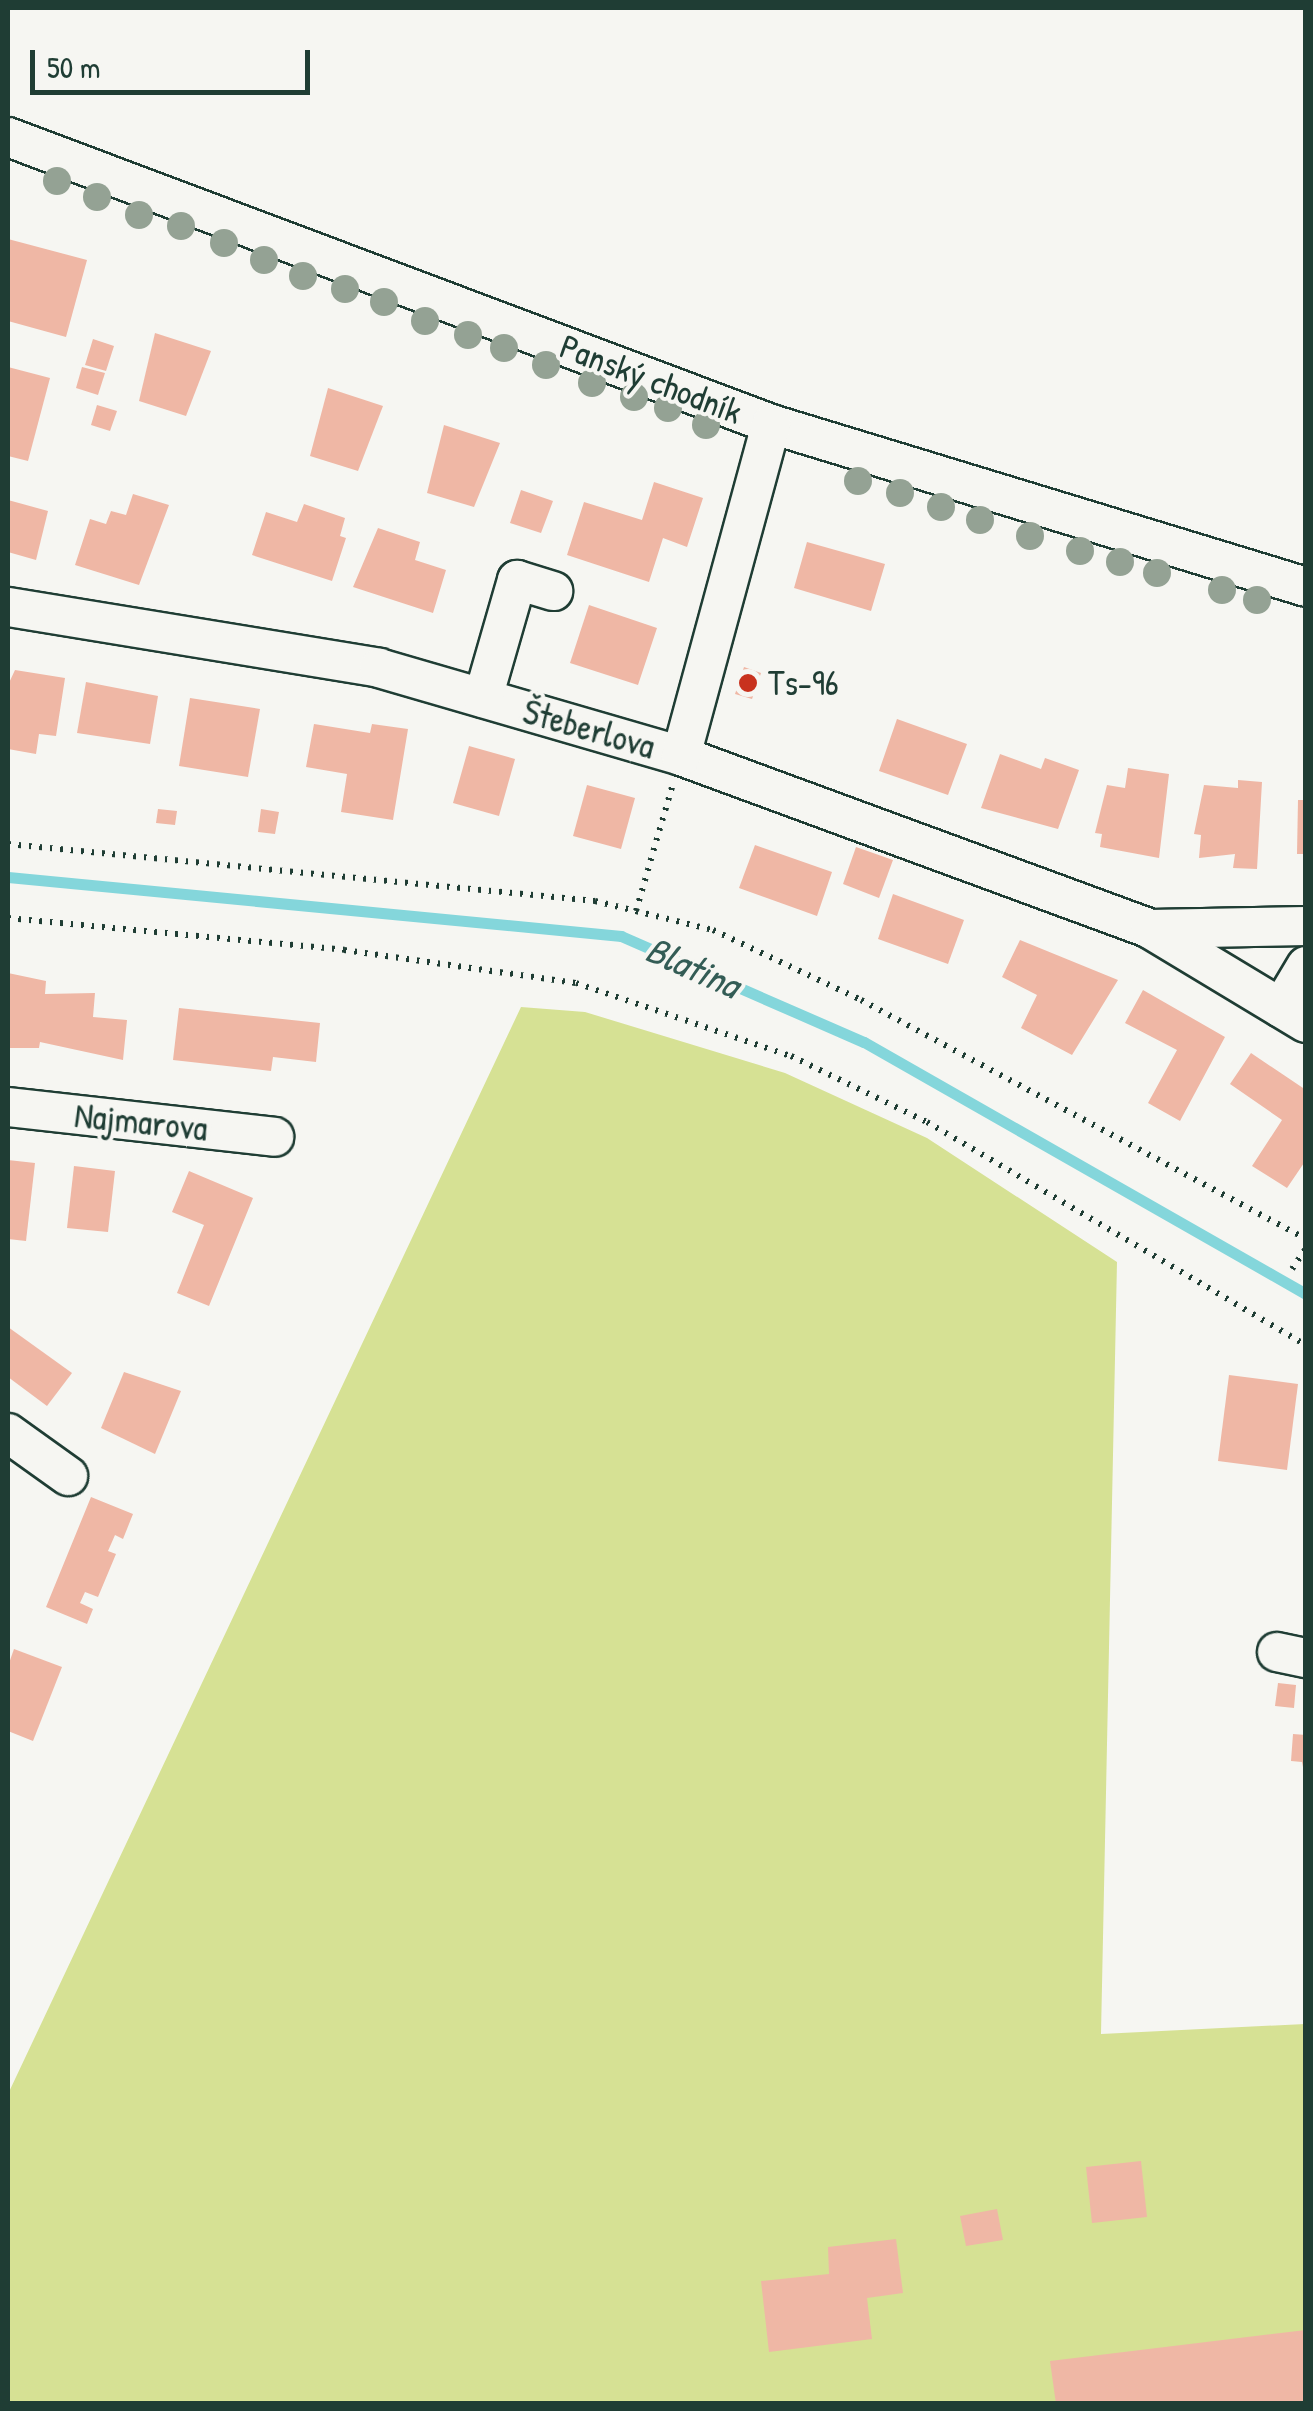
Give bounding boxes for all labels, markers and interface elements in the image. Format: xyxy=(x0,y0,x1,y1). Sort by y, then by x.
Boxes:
scale bar xyxy=(35,30,315,92)
text: 50 m xyxy=(47,47,100,87)
street label: Panský chodník xyxy=(554,325,748,433)
place label: Ts-96 xyxy=(768,662,839,704)
marker: Ts-96 xyxy=(737,672,759,694)
street label: Šteberlova xyxy=(518,690,660,768)
water label: Blatina xyxy=(639,926,747,1008)
street label: Najmarova xyxy=(72,1094,210,1150)

